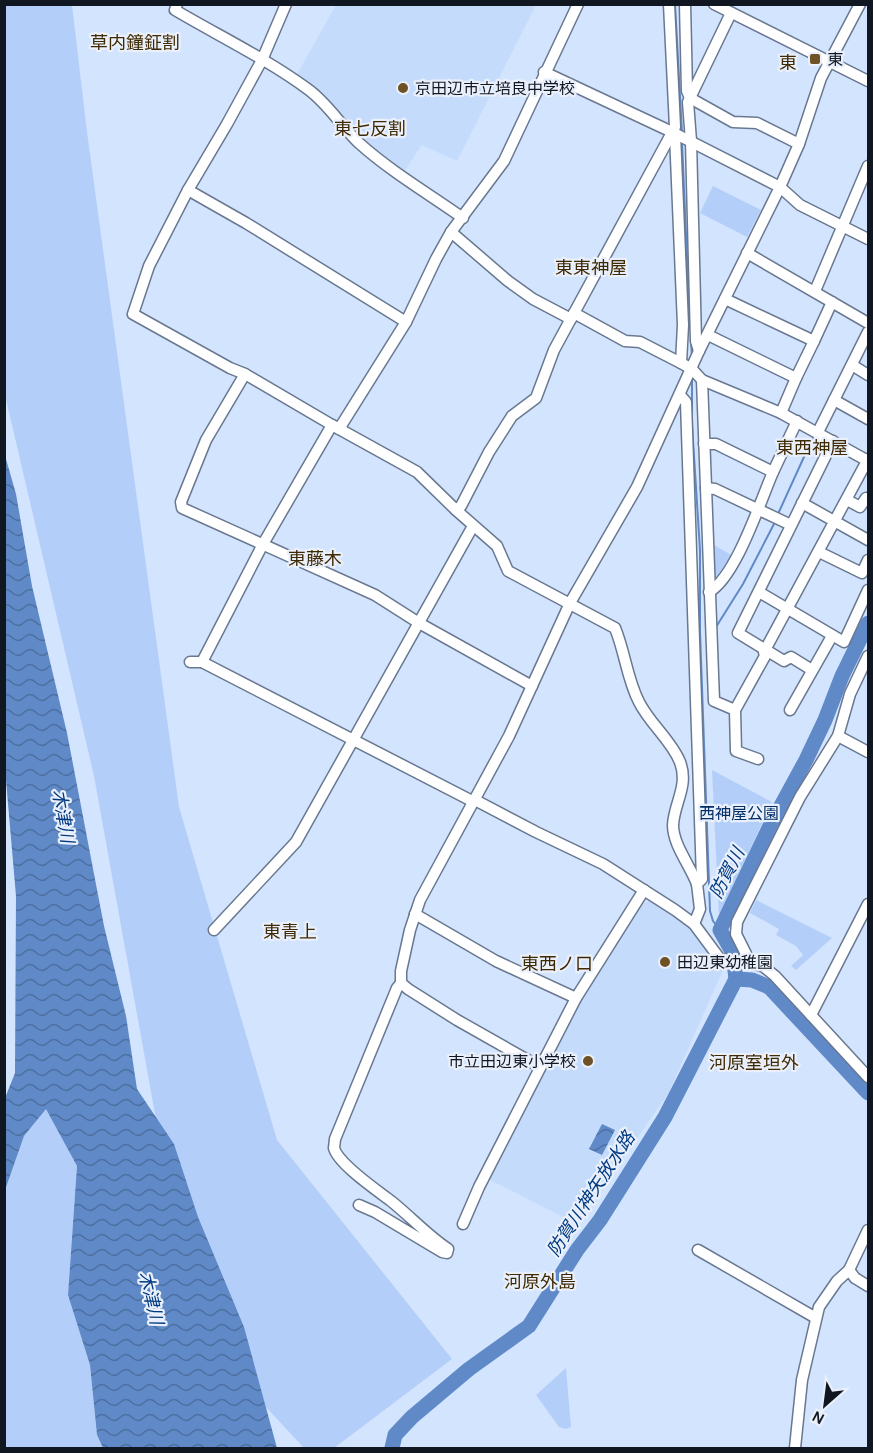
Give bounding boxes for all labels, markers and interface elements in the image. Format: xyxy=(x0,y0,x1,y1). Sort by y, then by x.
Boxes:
district label: 草内鐘鉦割 xyxy=(90,32,180,54)
place label: 東 xyxy=(827,50,843,69)
district label: 東 xyxy=(779,52,797,74)
marker: 東 xyxy=(808,52,822,66)
place label: 京田辺市立培良中学校 xyxy=(415,79,575,98)
marker: 京田辺市立培良中学校 xyxy=(396,81,410,95)
district label: 東七反割 xyxy=(334,118,406,140)
district label: 東東神屋 xyxy=(555,257,627,279)
district label: 東西神屋 xyxy=(776,437,848,459)
district label: 東藤木 xyxy=(288,548,342,570)
water label: 木津川 xyxy=(47,788,79,846)
park label: 西神屋公園 xyxy=(699,804,779,823)
water label: 防賀川 xyxy=(705,842,750,902)
district label: 東青上 xyxy=(263,921,317,943)
district label: 東西ノ口 xyxy=(521,953,593,975)
place label: 田辺東幼稚園 xyxy=(677,953,773,972)
marker: 田辺東幼稚園 xyxy=(658,955,672,969)
place label: 市立田辺東小学校 xyxy=(448,1052,576,1071)
district label: 河原室垣外 xyxy=(709,1052,799,1074)
marker: 市立田辺東小学校 xyxy=(581,1054,595,1068)
water label: 防賀川神矢放水路 xyxy=(543,1126,641,1260)
water label: 木津川 xyxy=(134,1269,168,1329)
district label: 河原外島 xyxy=(504,1271,576,1293)
north arrow xyxy=(795,1375,855,1435)
text: N xyxy=(809,1407,828,1429)

